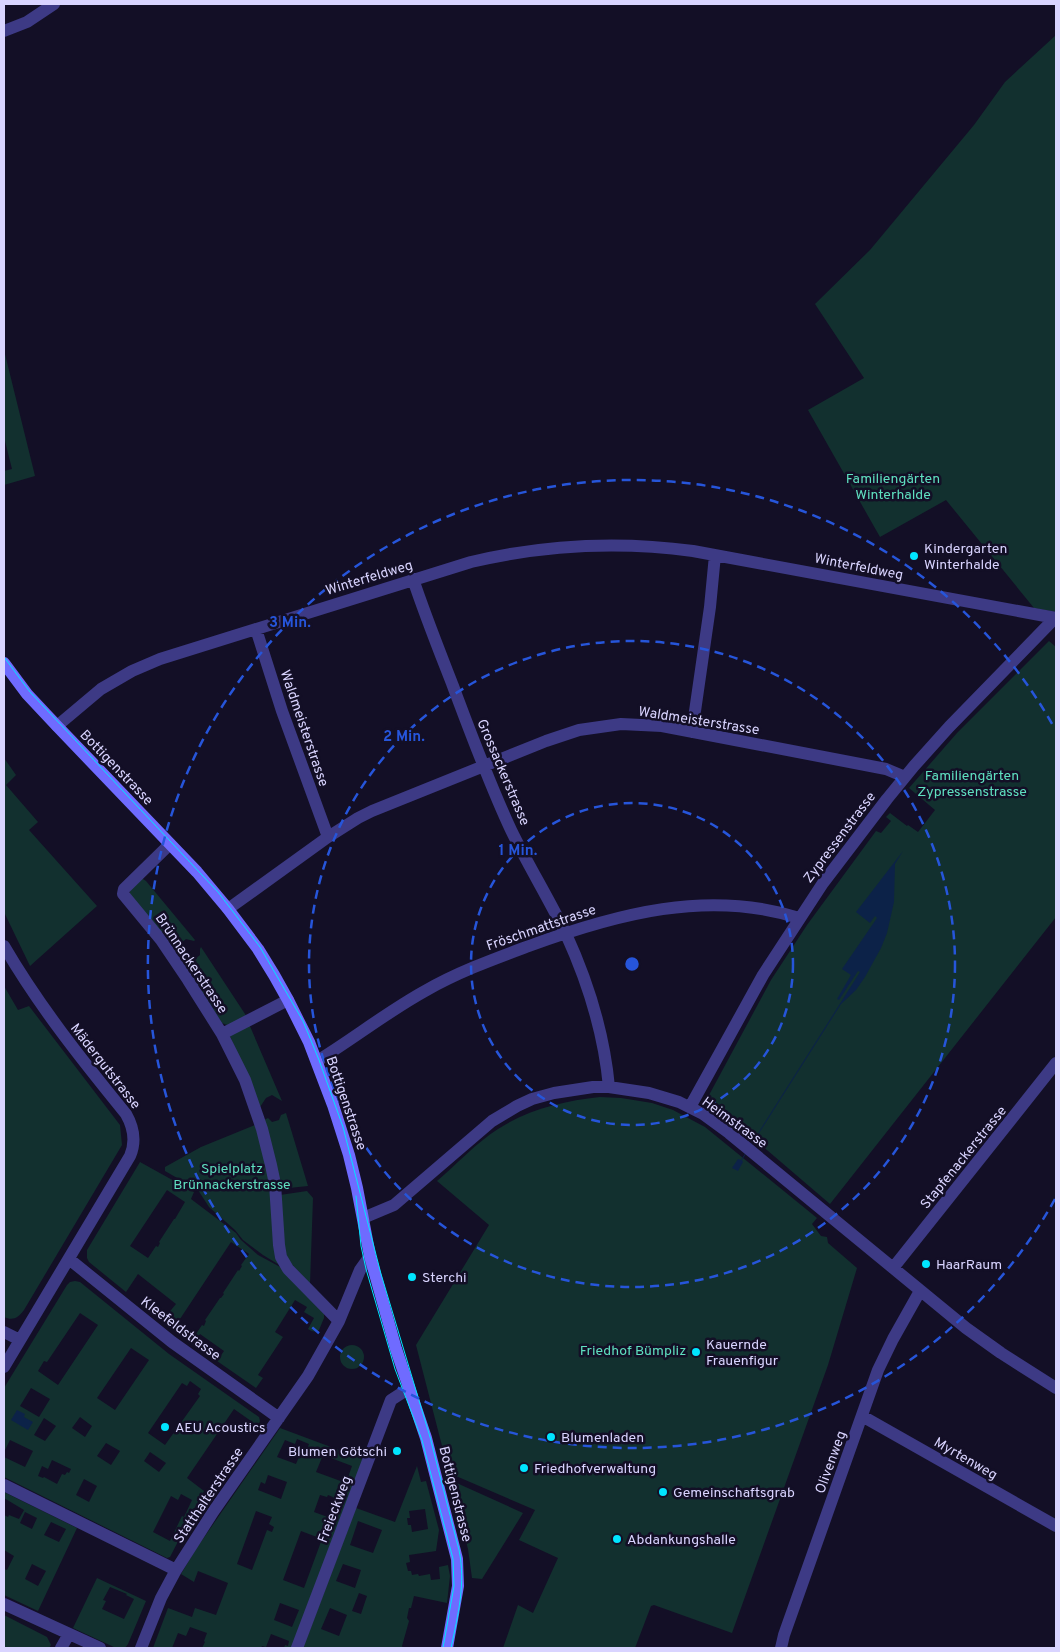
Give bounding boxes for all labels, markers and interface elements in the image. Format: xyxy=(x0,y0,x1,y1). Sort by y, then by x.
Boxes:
park label: Familiengärten Winterhalde xyxy=(846,471,940,504)
place label: Kindergarten Winterhalde xyxy=(924,541,1007,574)
marker: Kindergarten Winterhalde xyxy=(908,550,920,562)
street label: Winterfeldweg xyxy=(813,551,905,584)
street label: Winterfeldweg xyxy=(324,557,415,600)
text: 3 Min. xyxy=(269,614,311,633)
street label: Waldmeisterstrasse xyxy=(276,668,332,789)
street label: Waldmeisterstrasse xyxy=(637,704,760,739)
street label: Grossackerstrasse xyxy=(472,717,533,828)
street label: Bottigenstrasse xyxy=(76,727,156,809)
text: 2 Min. xyxy=(383,728,425,747)
park label: Familiengärten Zypressenstrasse xyxy=(917,768,1027,801)
street label: Zypressenstrasse xyxy=(800,789,880,887)
text: 1 Min. xyxy=(499,842,538,861)
street label: Fröschmattstrasse xyxy=(484,902,599,955)
street label: Brünnackerstrasse xyxy=(151,910,231,1017)
centre of rings xyxy=(623,955,641,973)
street label: Mädergutstrasse xyxy=(66,1021,144,1113)
street label: Bottigenstrasse xyxy=(322,1054,370,1153)
street label: Heimstrasse xyxy=(698,1094,770,1153)
street label: Stapfenackerstrasse xyxy=(917,1103,1011,1213)
park label: Spielplatz Brünnackerstrasse xyxy=(173,1161,291,1194)
place label: HaarRaum xyxy=(936,1257,1002,1274)
marker: HaarRaum xyxy=(920,1258,932,1270)
place label: Sterchi xyxy=(422,1270,467,1287)
marker: Sterchi xyxy=(406,1271,418,1283)
street label: Kleefeldstrasse xyxy=(137,1294,223,1365)
place label: Kauernde Frauenfigur xyxy=(706,1337,779,1370)
park label: Friedhof Bümpliz xyxy=(580,1343,686,1360)
marker: Kauernde Frauenfigur xyxy=(690,1346,702,1358)
place label: AEU Acoustics xyxy=(175,1420,266,1437)
marker: AEU Acoustics xyxy=(159,1421,171,1433)
street label: Olivenweg xyxy=(812,1429,851,1496)
place label: Blumenladen xyxy=(561,1430,644,1447)
marker: Blumenladen xyxy=(545,1431,557,1443)
street label: Myrtenweg xyxy=(930,1434,1000,1484)
place label: Blumen Götschi xyxy=(288,1444,387,1461)
street label: Statthalterstrasse xyxy=(171,1445,248,1547)
marker: Blumen Götschi xyxy=(391,1445,403,1457)
street label: Bottigenstrasse xyxy=(434,1445,475,1544)
place label: Friedhofverwaltung xyxy=(534,1461,656,1478)
marker: Friedhofverwaltung xyxy=(518,1462,530,1474)
street label: Freieckweg xyxy=(315,1474,356,1546)
place label: Gemeinschaftsgrab xyxy=(673,1485,795,1502)
marker: Gemeinschaftsgrab xyxy=(657,1486,669,1498)
place label: Abdankungshalle xyxy=(627,1532,736,1549)
marker: Abdankungshalle xyxy=(611,1533,623,1545)

